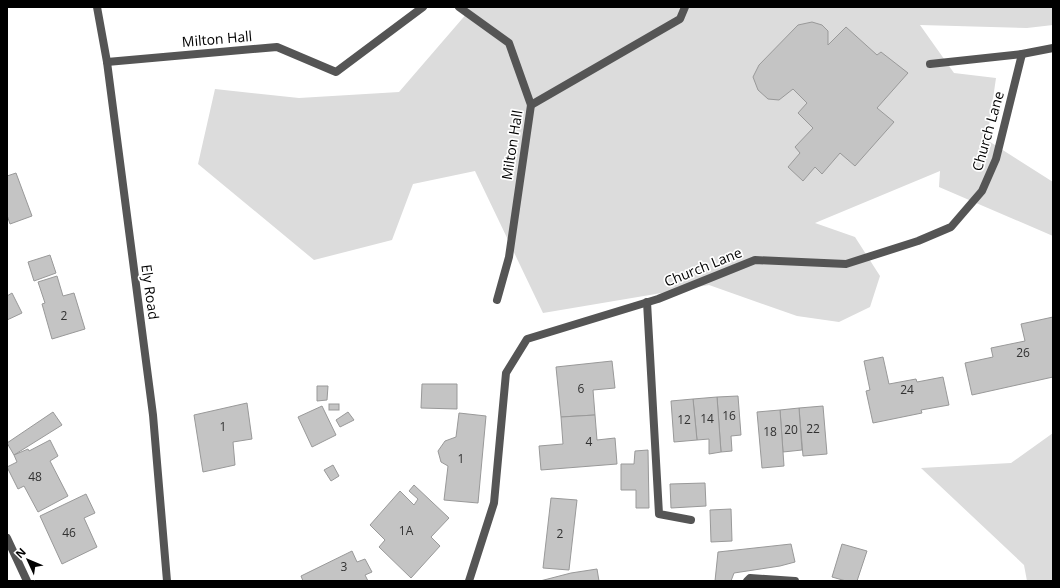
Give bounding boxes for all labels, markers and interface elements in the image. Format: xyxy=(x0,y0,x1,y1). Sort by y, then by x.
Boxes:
street label: Milton Hall xyxy=(181,26,253,51)
street label: Church Lane xyxy=(967,89,1008,173)
street label: Milton Hall xyxy=(497,109,526,181)
street label: Church Lane xyxy=(661,242,745,291)
street label: Ely Road xyxy=(137,263,164,321)
house number: 2 xyxy=(61,307,68,324)
house number: 26 xyxy=(1016,344,1030,361)
house number: 6 xyxy=(578,380,585,397)
house number: 24 xyxy=(900,381,914,398)
house number: 16 xyxy=(722,407,736,424)
house number: 14 xyxy=(700,410,714,427)
house number: 12 xyxy=(677,411,691,428)
house number: 1 xyxy=(220,418,226,435)
house number: 22 xyxy=(806,420,820,437)
house number: 20 xyxy=(784,421,798,438)
house number: 18 xyxy=(763,423,777,440)
house number: 4 xyxy=(586,433,593,450)
house number: 1 xyxy=(458,450,464,467)
house number: 48 xyxy=(28,468,42,485)
house number: 1A xyxy=(399,522,414,539)
house number: 46 xyxy=(62,524,76,541)
house number: 2 xyxy=(557,525,564,542)
north arrow xyxy=(8,540,48,580)
text: N xyxy=(12,544,29,561)
house number: 3 xyxy=(341,558,348,575)

